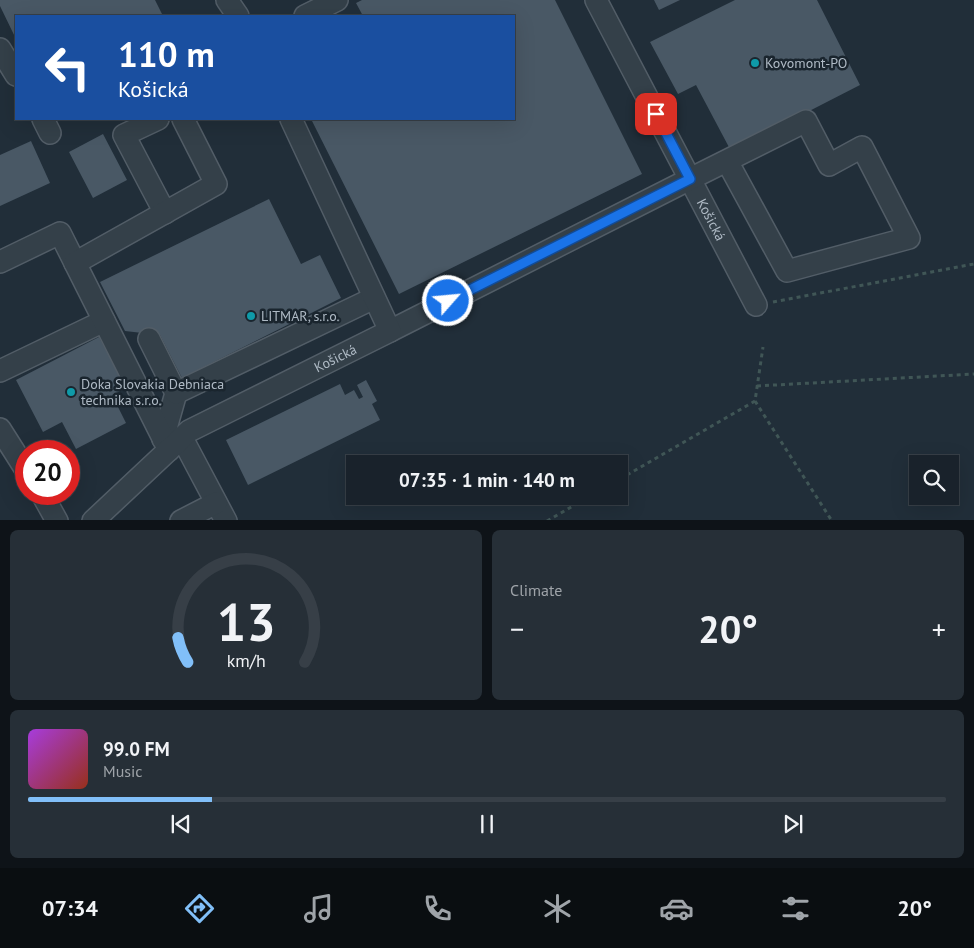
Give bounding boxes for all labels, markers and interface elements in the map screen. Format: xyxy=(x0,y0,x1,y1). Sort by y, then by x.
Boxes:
text: 110 m xyxy=(118,31,215,77)
icon: left xyxy=(35,35,100,100)
place label: Kovomont-PO xyxy=(765,54,847,72)
marker: Kovomont-PO xyxy=(749,57,761,69)
text: Košická xyxy=(118,75,189,103)
pin xyxy=(635,93,677,135)
icon: arrive xyxy=(642,100,670,128)
street label: Košická xyxy=(693,195,730,244)
position arrow xyxy=(421,274,473,326)
place label: LITMAR, s.r.o. xyxy=(261,307,340,325)
marker: LITMAR, s.r.o. xyxy=(245,310,257,322)
street label: Košická xyxy=(311,340,360,376)
place label: Doka Slovakia Debniaca technika s.r.o. xyxy=(81,375,224,409)
marker: Doka Slovakia Debniaca technika s.r.o. xyxy=(65,386,77,398)
speed limit sign: 20 xyxy=(15,440,80,505)
map controls xyxy=(909,455,959,505)
button: search xyxy=(909,455,959,505)
text: 07:35 · 1 min · 140 m xyxy=(399,468,575,492)
text: Climate xyxy=(510,580,562,600)
text: 13 xyxy=(217,588,275,655)
text: 20° xyxy=(698,604,758,653)
text: − xyxy=(510,610,524,647)
text: + xyxy=(932,610,946,647)
text: km/h xyxy=(226,649,266,672)
text: 99.0 FM xyxy=(103,737,170,761)
text: Music xyxy=(103,761,143,781)
icon: previous xyxy=(167,810,195,838)
icon: pause xyxy=(473,810,501,838)
icon: next xyxy=(779,810,807,838)
icon: directions xyxy=(182,891,217,926)
icon: music xyxy=(301,891,336,926)
icon: phone xyxy=(420,891,455,926)
icon: climate xyxy=(540,891,575,926)
icon: car xyxy=(659,891,694,926)
icon: filters xyxy=(778,891,813,926)
text: 07:34 xyxy=(42,894,98,922)
text: 20° xyxy=(897,894,932,922)

